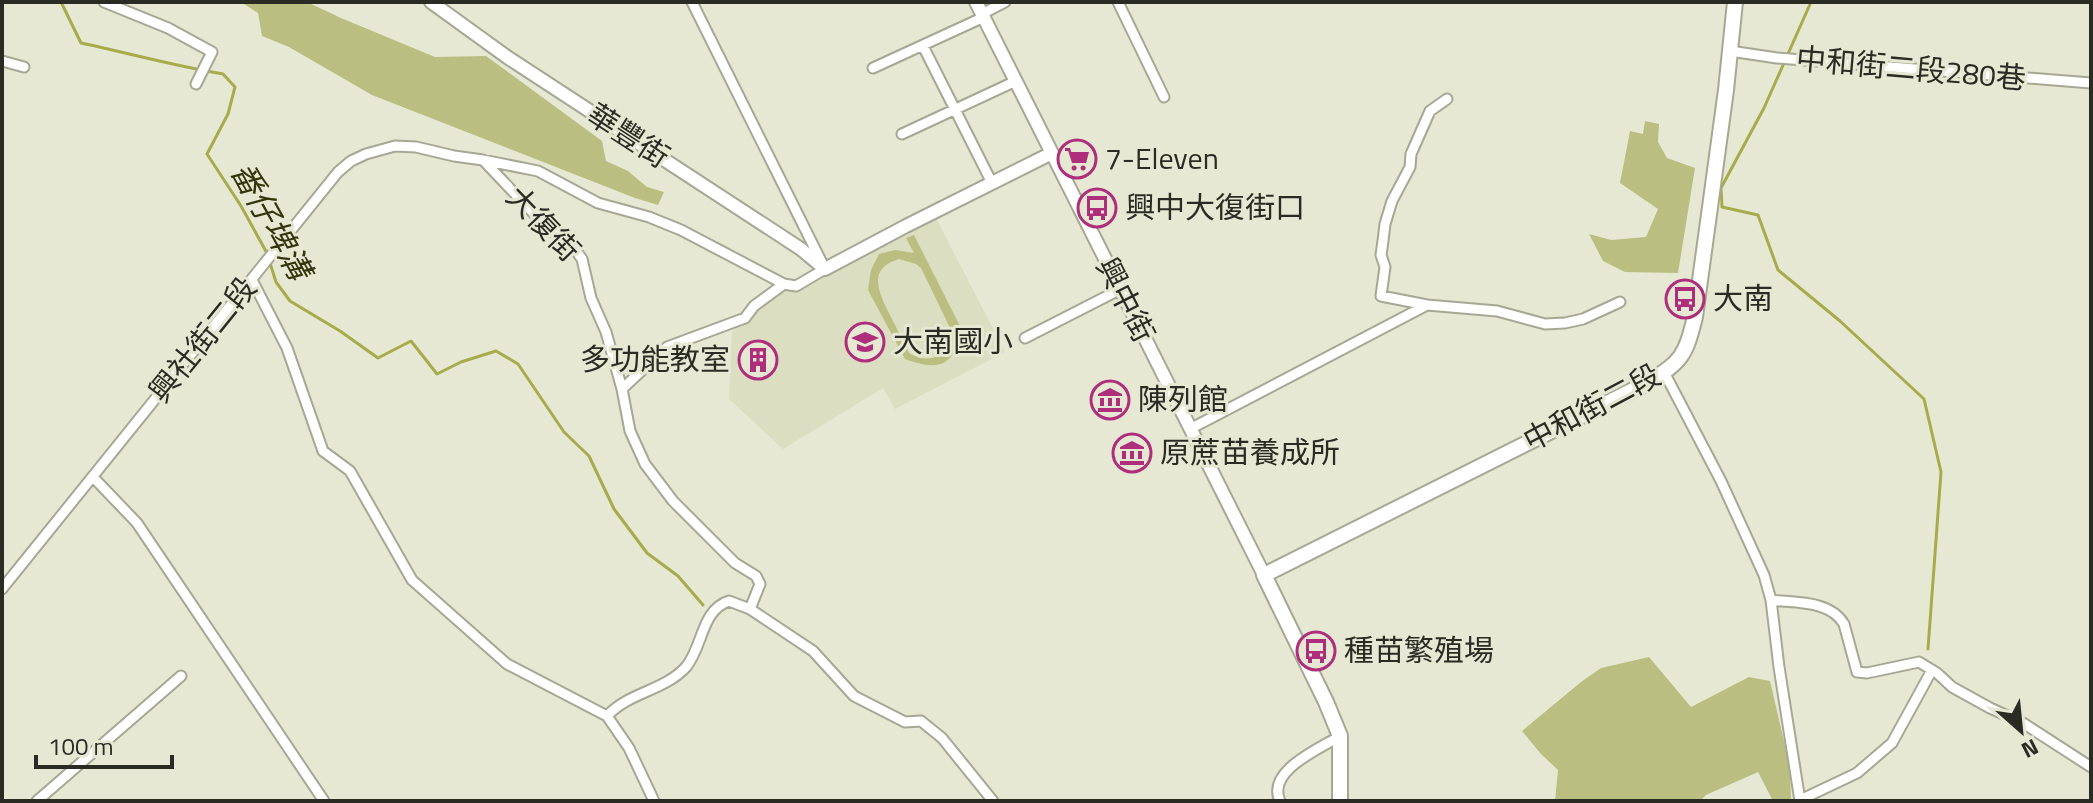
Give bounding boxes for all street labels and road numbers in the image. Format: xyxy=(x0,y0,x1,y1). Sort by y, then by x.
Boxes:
street label: 中和街二段280巷 xyxy=(1794,35,2028,101)
street label: 華豐街 xyxy=(578,91,679,179)
street label: 大復街 xyxy=(496,175,592,272)
street label: 興中街 xyxy=(1085,249,1167,350)
street label: 興社街二段 xyxy=(137,267,267,412)
street label: 中和街二段 xyxy=(1515,352,1669,463)

